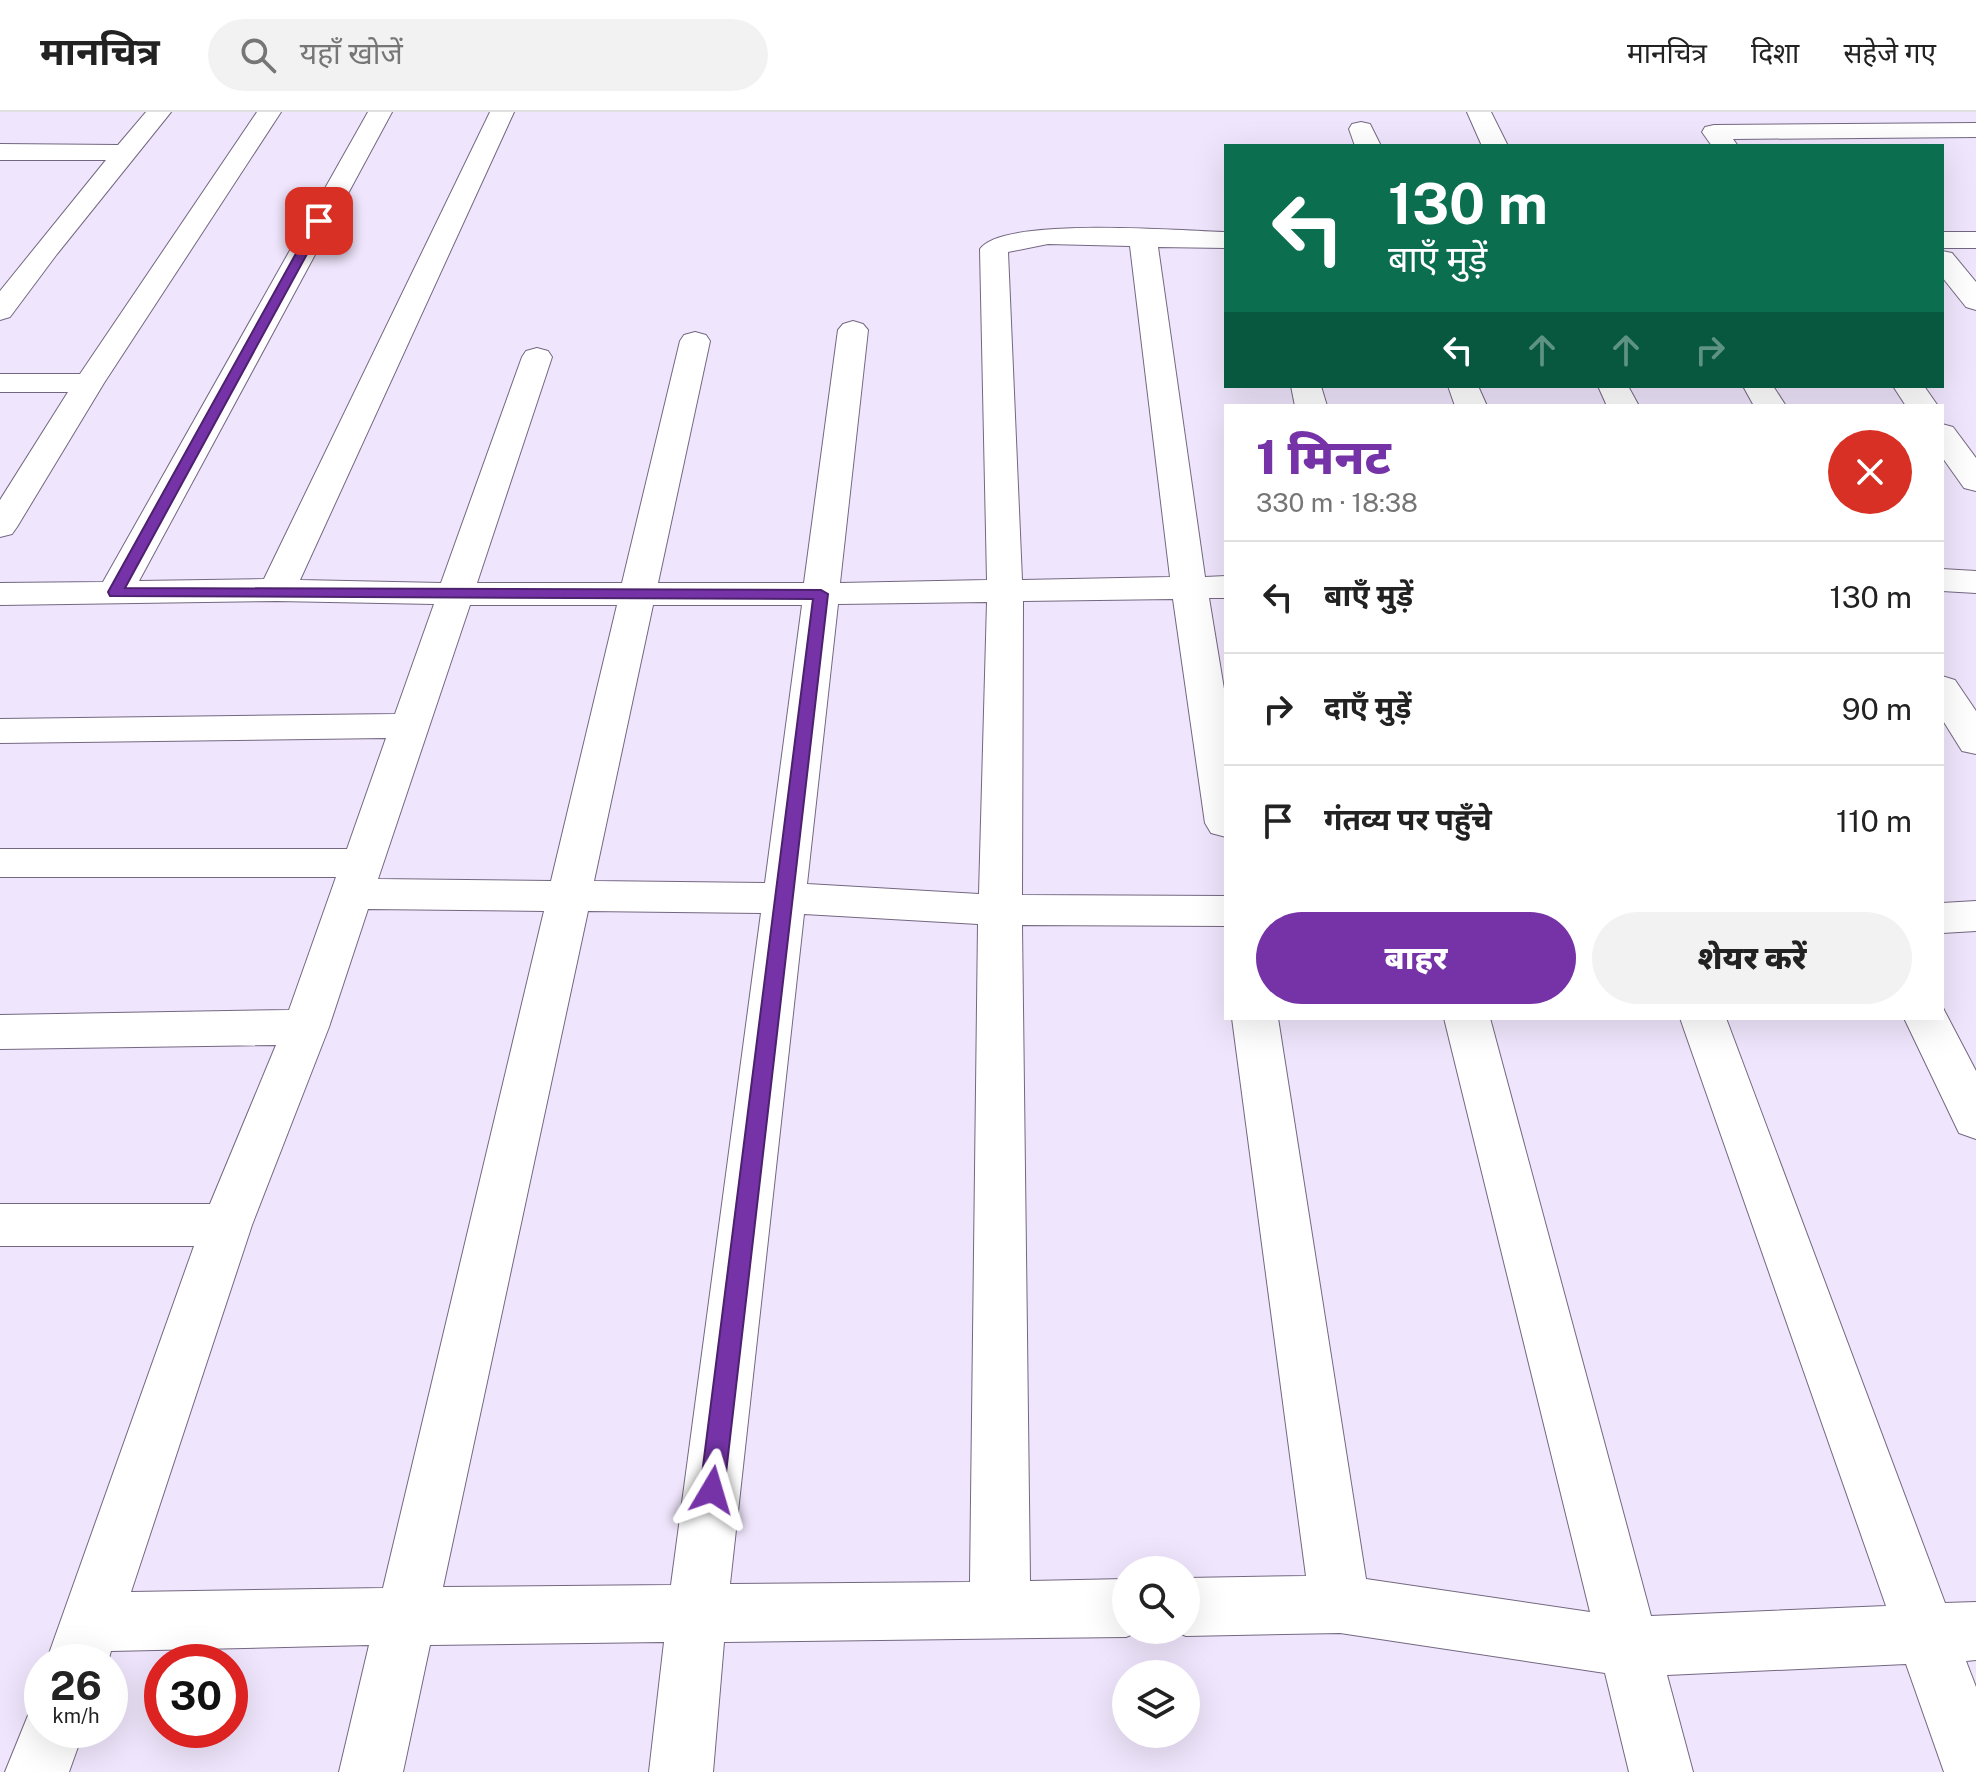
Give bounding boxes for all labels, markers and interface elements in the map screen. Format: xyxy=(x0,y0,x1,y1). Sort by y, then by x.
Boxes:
search box xyxy=(208,19,768,91)
text: मानचित्र xyxy=(40,29,160,74)
icon: search xyxy=(236,33,280,77)
text: यहाँ खोजें xyxy=(300,35,403,71)
text: मानचित्र xyxy=(1627,36,1707,69)
text: दिशा xyxy=(1751,36,1799,69)
text: सहेजे गए xyxy=(1843,36,1936,69)
text: 130 m xyxy=(1388,171,1548,237)
icon: left xyxy=(1256,176,1360,280)
pin xyxy=(285,187,353,255)
icon: arrive xyxy=(297,199,341,243)
text: बाएँ मुड़ें xyxy=(1388,238,1487,280)
icon: left xyxy=(1436,328,1480,372)
icon: ahead xyxy=(1520,328,1564,372)
icon: ahead xyxy=(1604,328,1648,372)
icon: right xyxy=(1688,328,1732,372)
text: 1 मिनट xyxy=(1256,428,1391,485)
button: close xyxy=(1828,430,1912,514)
text: 330 m · 18:38 xyxy=(1256,487,1418,518)
icon: left xyxy=(1256,575,1300,619)
text: बाएँ मुड़ें xyxy=(1324,577,1413,613)
text: 130 m xyxy=(1829,579,1912,615)
icon: right xyxy=(1256,687,1300,731)
text: दाएँ मुड़ें xyxy=(1324,689,1411,725)
text: 90 m xyxy=(1842,691,1912,727)
icon: arrive xyxy=(1256,799,1300,843)
text: गंतव्य पर पहुँचे xyxy=(1324,801,1492,837)
text: 110 m xyxy=(1836,803,1912,839)
button: बाहर xyxy=(1256,912,1576,1004)
button: शेयर करें xyxy=(1592,912,1912,1004)
position arrow xyxy=(670,1448,754,1532)
map controls xyxy=(1112,1556,1200,1748)
button: search xyxy=(1112,1556,1200,1644)
speed limit sign: 30 xyxy=(144,1644,248,1748)
button: layers xyxy=(1112,1660,1200,1748)
text: 26 xyxy=(50,1662,102,1709)
text: km/h xyxy=(52,1704,100,1728)

